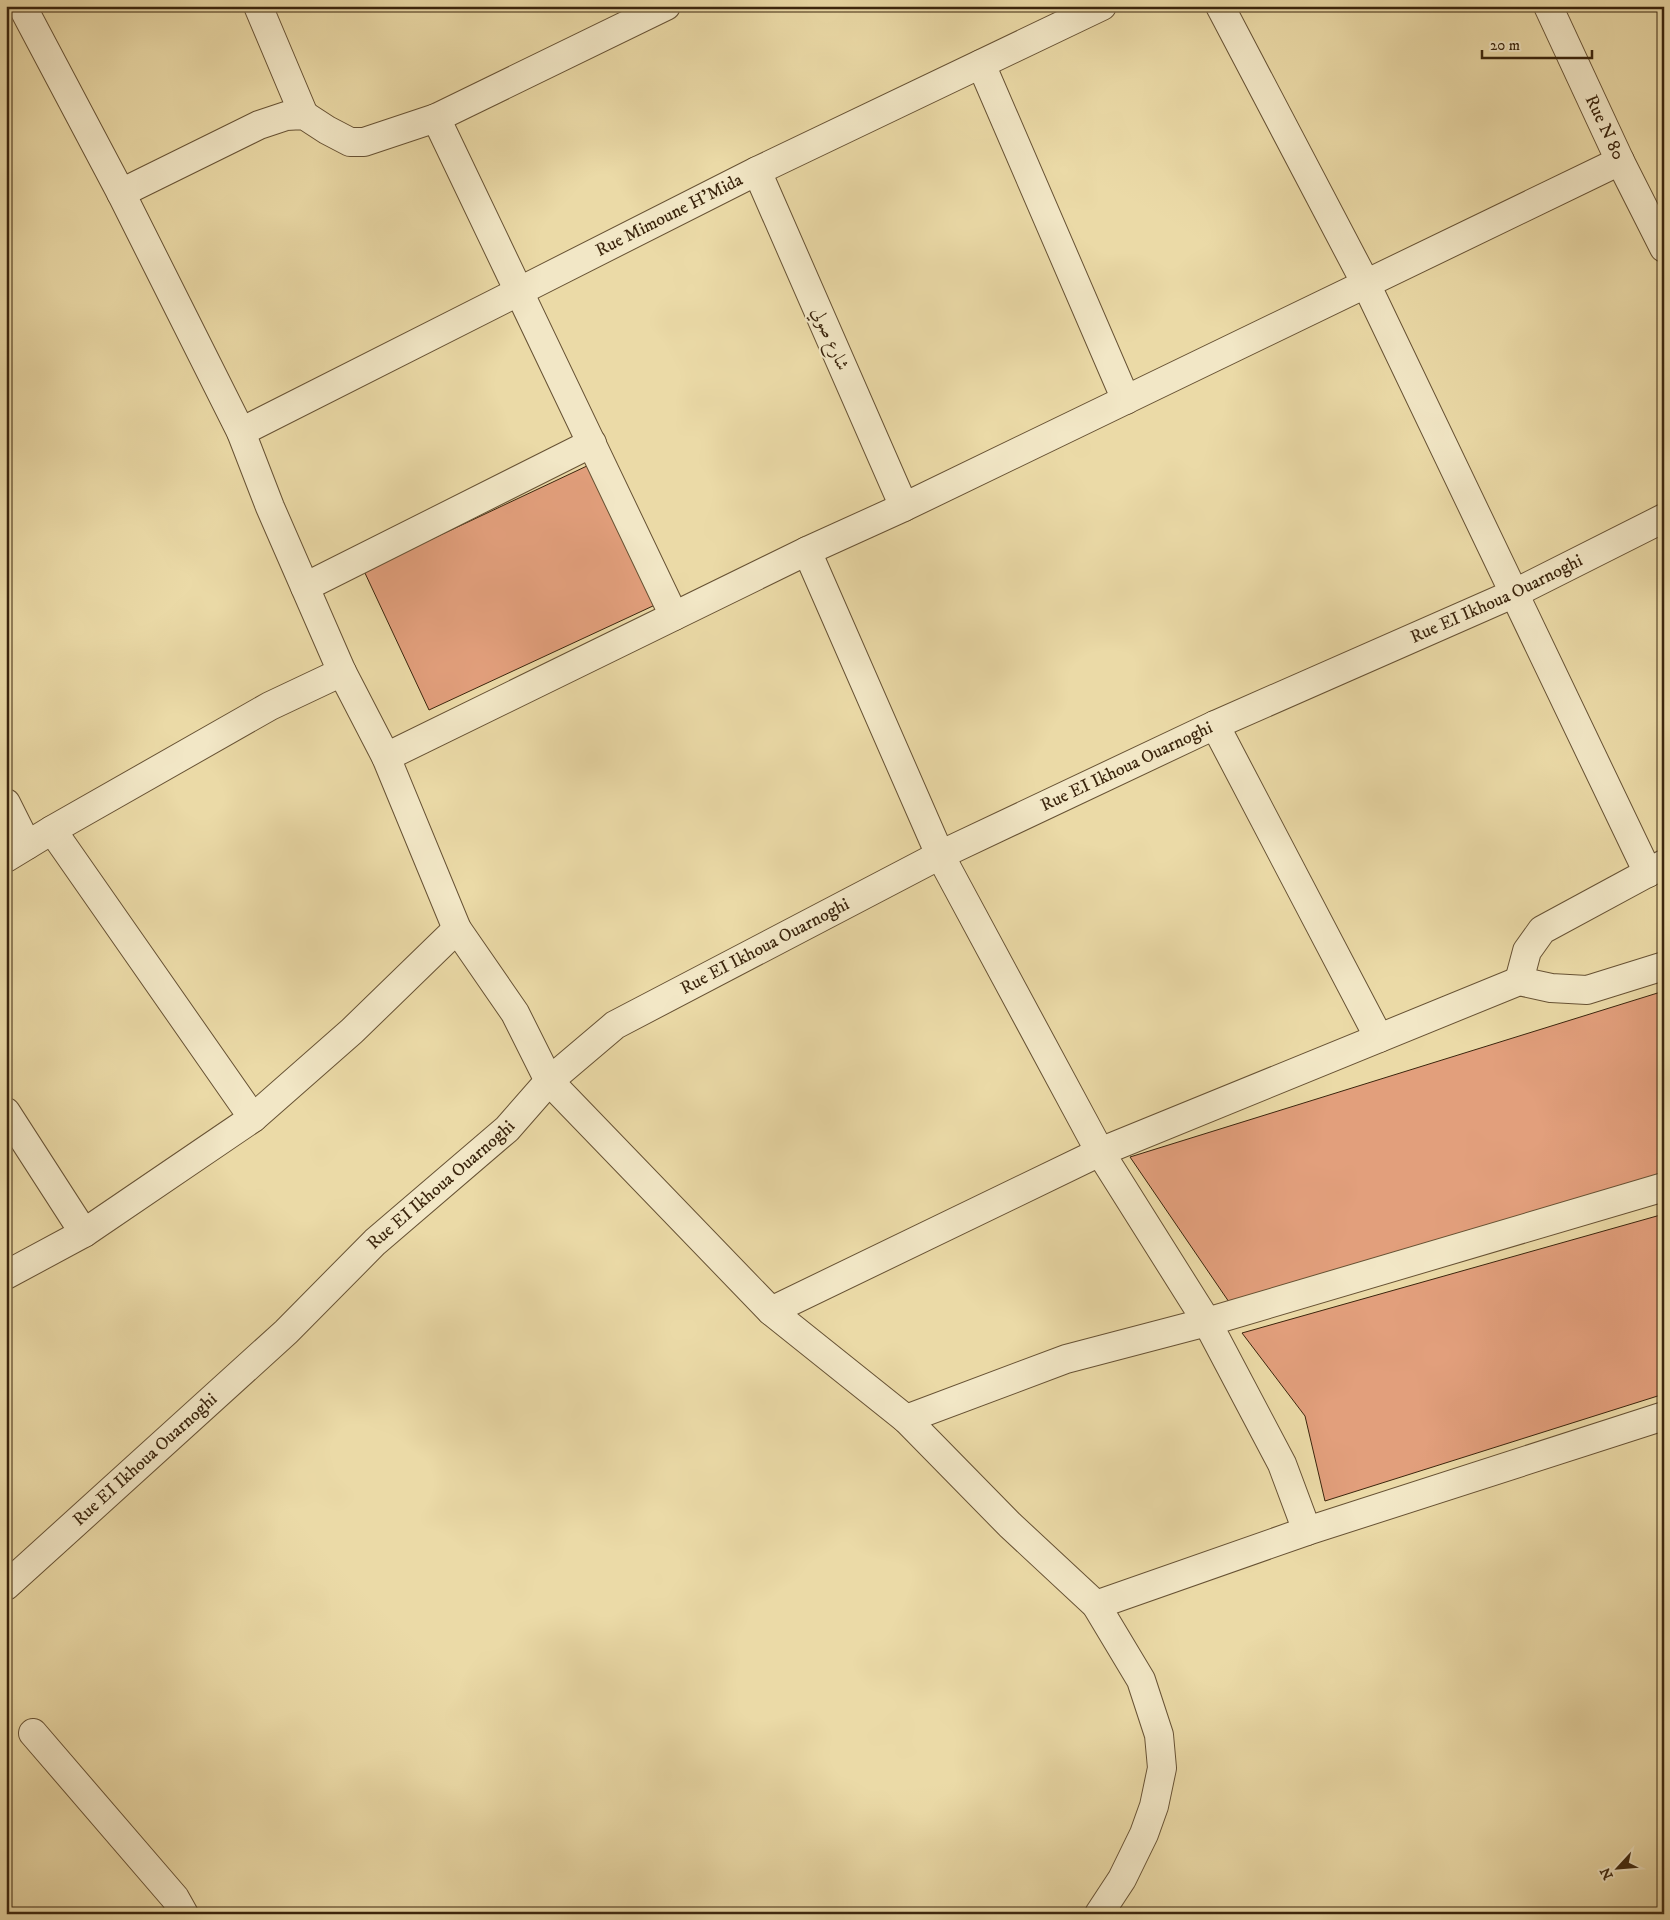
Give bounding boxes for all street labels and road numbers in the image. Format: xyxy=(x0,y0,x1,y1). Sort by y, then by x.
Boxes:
street label: Rue N 80 xyxy=(1580,91,1629,164)
street label: Rue Mimoune H'Mida xyxy=(592,169,747,262)
street label: شارع صولي xyxy=(804,304,854,375)
street label: Rue EI Ikhoua Ouarnoghi xyxy=(1407,550,1586,649)
street label: Rue EI Ikhoua Ouarnoghi xyxy=(1037,717,1216,817)
street label: Rue EI Ikhoua Ouarnoghi xyxy=(677,893,853,1000)
street label: Rue EI Ikhoua Ouarnoghi xyxy=(363,1116,520,1254)
street label: Rue EI Ikhoua Ouarnoghi xyxy=(68,1389,222,1531)

